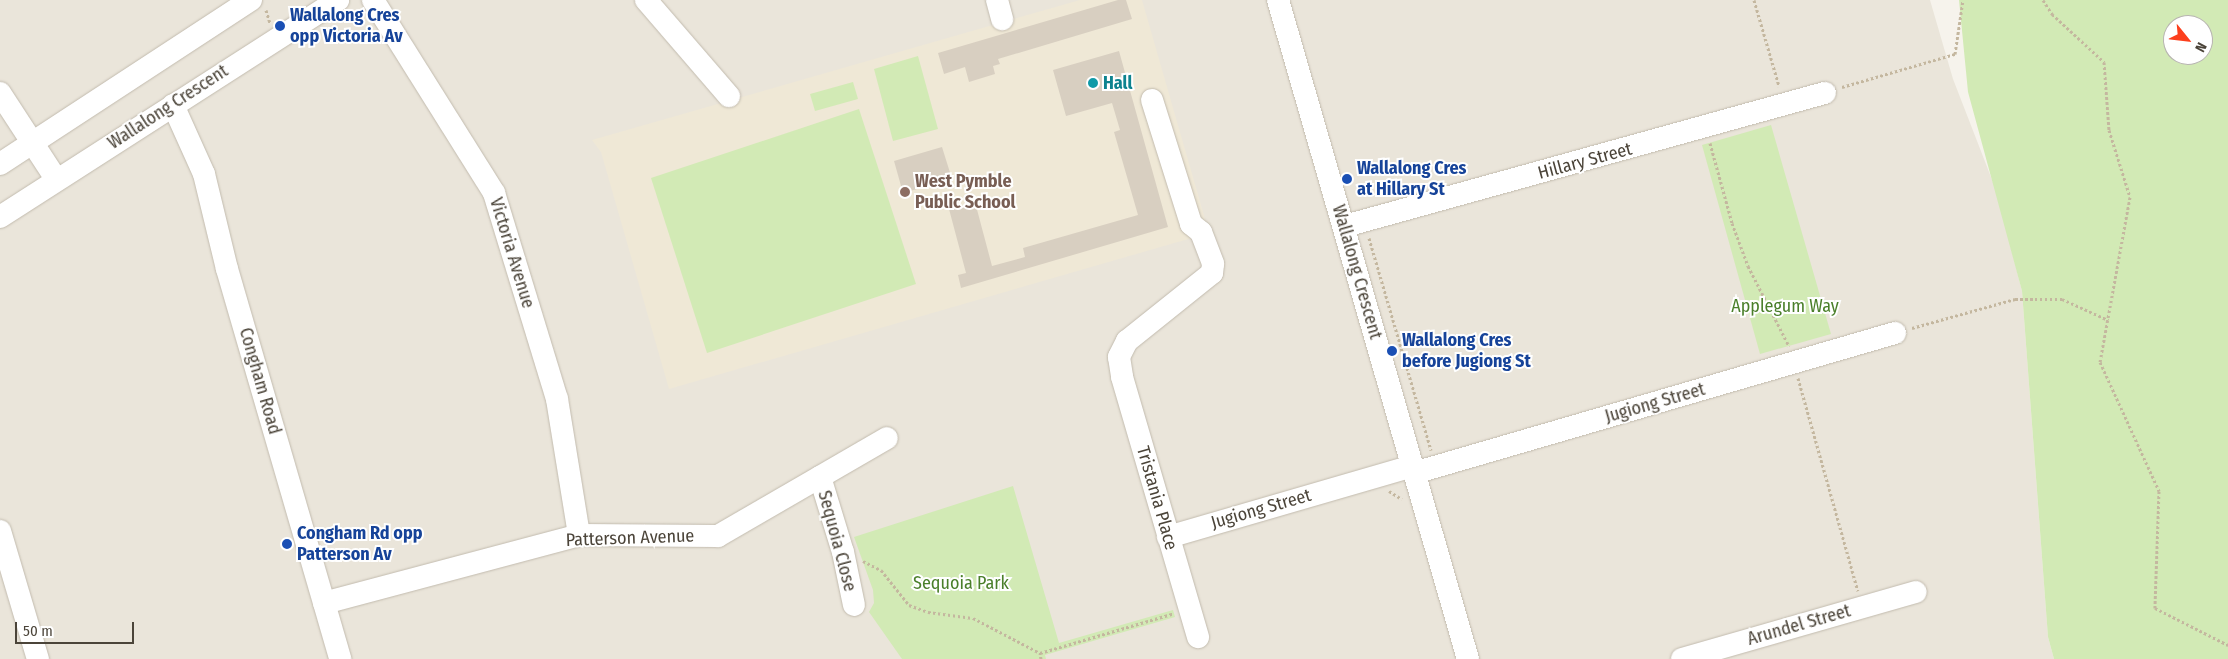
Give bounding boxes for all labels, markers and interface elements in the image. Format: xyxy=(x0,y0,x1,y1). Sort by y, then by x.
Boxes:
place label: Wallalong Cres opp Victoria Av xyxy=(290,5,403,48)
north arrow xyxy=(2163,15,2213,65)
marker: Wallalong Cres opp Victoria Av xyxy=(274,20,286,32)
text: N xyxy=(2191,39,2210,55)
street label: Wallalong Crescent xyxy=(104,60,232,154)
place label: Hall xyxy=(1103,72,1132,94)
marker: Hall xyxy=(1087,77,1099,89)
street label: Hillary Street xyxy=(1536,138,1634,184)
place label: Wallalong Cres at Hillary St xyxy=(1357,158,1466,200)
place label: West Pymble Public School xyxy=(915,171,1015,213)
marker: Wallalong Cres at Hillary St xyxy=(1341,173,1353,185)
marker: West Pymble Public School xyxy=(899,186,911,198)
street label: Victoria Avenue xyxy=(485,195,539,311)
street label: Wallalong Crescent xyxy=(1327,202,1387,342)
park label: Applegum Way xyxy=(1731,295,1839,317)
street label: Congham Road xyxy=(234,325,286,437)
place label: Wallalong Cres before Jugiong St xyxy=(1402,330,1531,372)
marker: Wallalong Cres before Jugiong St xyxy=(1386,345,1398,357)
street label: Jugiong Street xyxy=(1602,378,1708,428)
street label: Tristania Place xyxy=(1132,444,1182,552)
street label: Jugiong Street xyxy=(1208,484,1314,534)
street label: Sequoia Close xyxy=(813,488,861,594)
place label: Congham Rd opp Patterson Av xyxy=(297,523,422,566)
street label: Patterson Avenue xyxy=(565,525,695,551)
marker: Congham Rd opp Patterson Av xyxy=(281,538,293,550)
park label: Sequoia Park xyxy=(913,572,1009,594)
street label: Arundel Street xyxy=(1745,600,1853,650)
scale bar xyxy=(18,612,136,644)
text: 50 m xyxy=(23,622,53,640)

